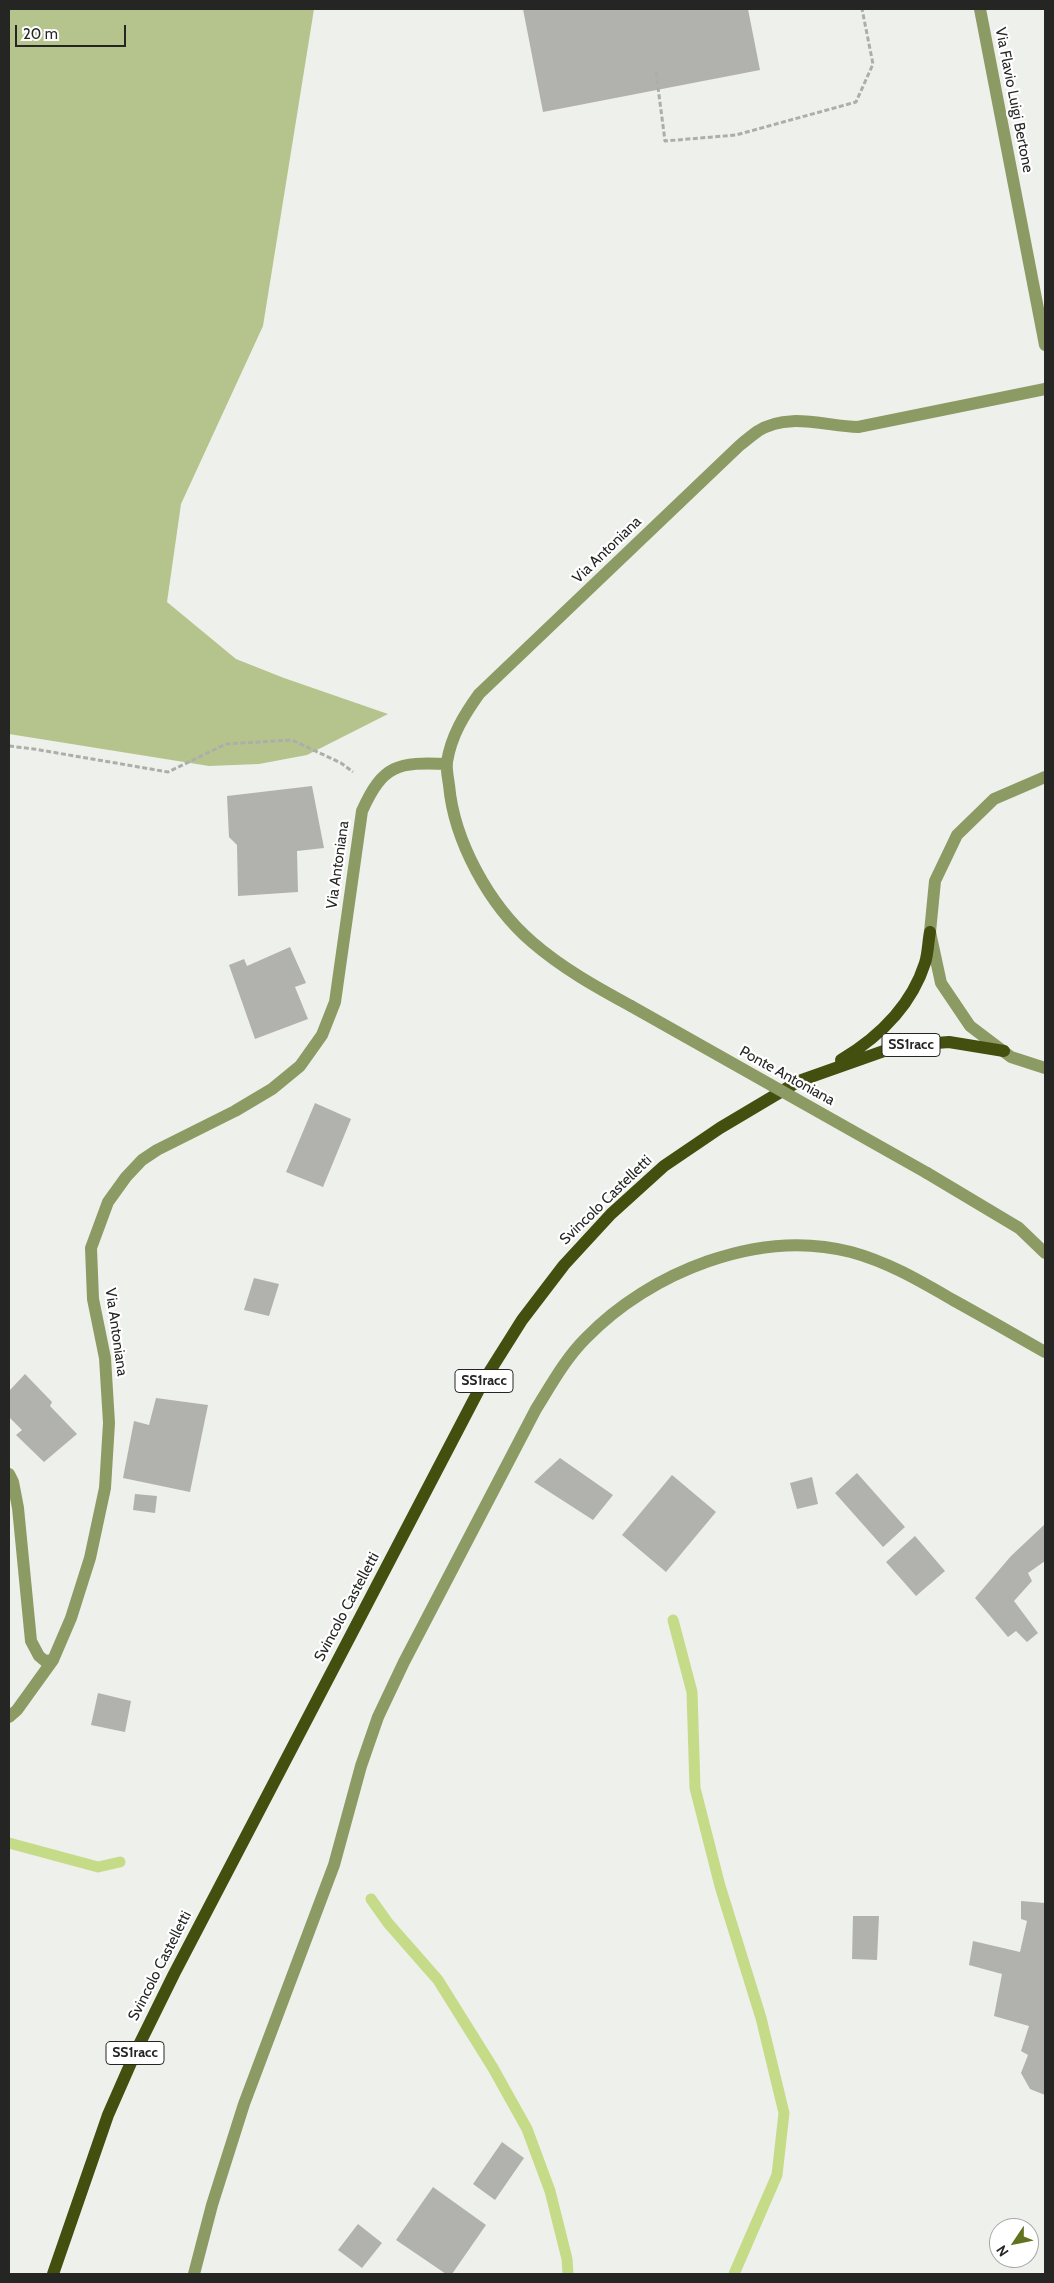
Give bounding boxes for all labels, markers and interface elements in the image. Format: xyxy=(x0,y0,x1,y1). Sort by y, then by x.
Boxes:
scale bar xyxy=(18,15,129,47)
text: 20 m xyxy=(23,25,58,43)
street label: Via Flavio Luigi Bertone xyxy=(991,26,1037,174)
street label: Via Antoniana xyxy=(569,513,645,587)
street label: Via Antoniana xyxy=(323,820,353,910)
road number: SS1racc xyxy=(882,1034,940,1056)
street label: Ponte Antoniana xyxy=(736,1042,838,1110)
street label: Svincolo Castelletti xyxy=(556,1152,656,1248)
street label: Via Antoniana xyxy=(101,1287,131,1377)
road number: SS1racc xyxy=(455,1370,513,1392)
street label: Svincolo Castelletti xyxy=(311,1549,383,1665)
street label: Svincolo Castelletti xyxy=(125,1908,195,2024)
road number: SS1racc xyxy=(106,2042,164,2064)
north arrow xyxy=(989,2218,1039,2268)
text: N xyxy=(992,2242,1013,2260)

